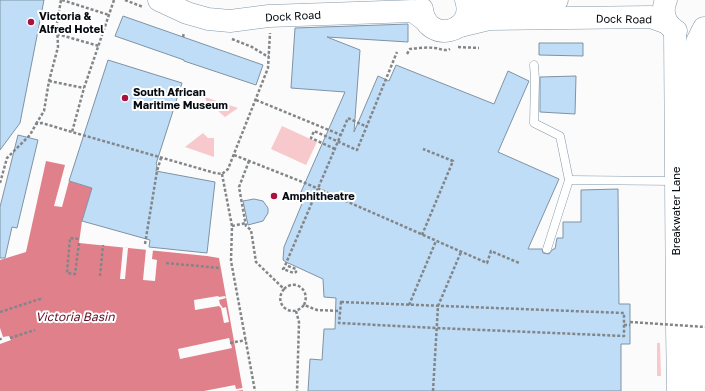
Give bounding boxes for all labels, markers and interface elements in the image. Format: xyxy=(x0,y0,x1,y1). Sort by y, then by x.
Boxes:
street label: Dock Road xyxy=(265,8,321,23)
place label: Victoria & Alfred Hotel xyxy=(39,9,104,35)
street label: Dock Road xyxy=(596,12,652,25)
marker: Victoria & Alfred Hotel xyxy=(26,17,36,27)
place label: South African Maritime Museum xyxy=(133,85,228,111)
marker: South African Maritime Museum xyxy=(120,93,130,103)
street label: Breakwater Lane xyxy=(669,167,682,255)
place label: Amphitheatre xyxy=(282,189,355,202)
marker: Amphitheatre xyxy=(269,191,279,201)
water label: Victoria Basin xyxy=(35,309,115,324)

